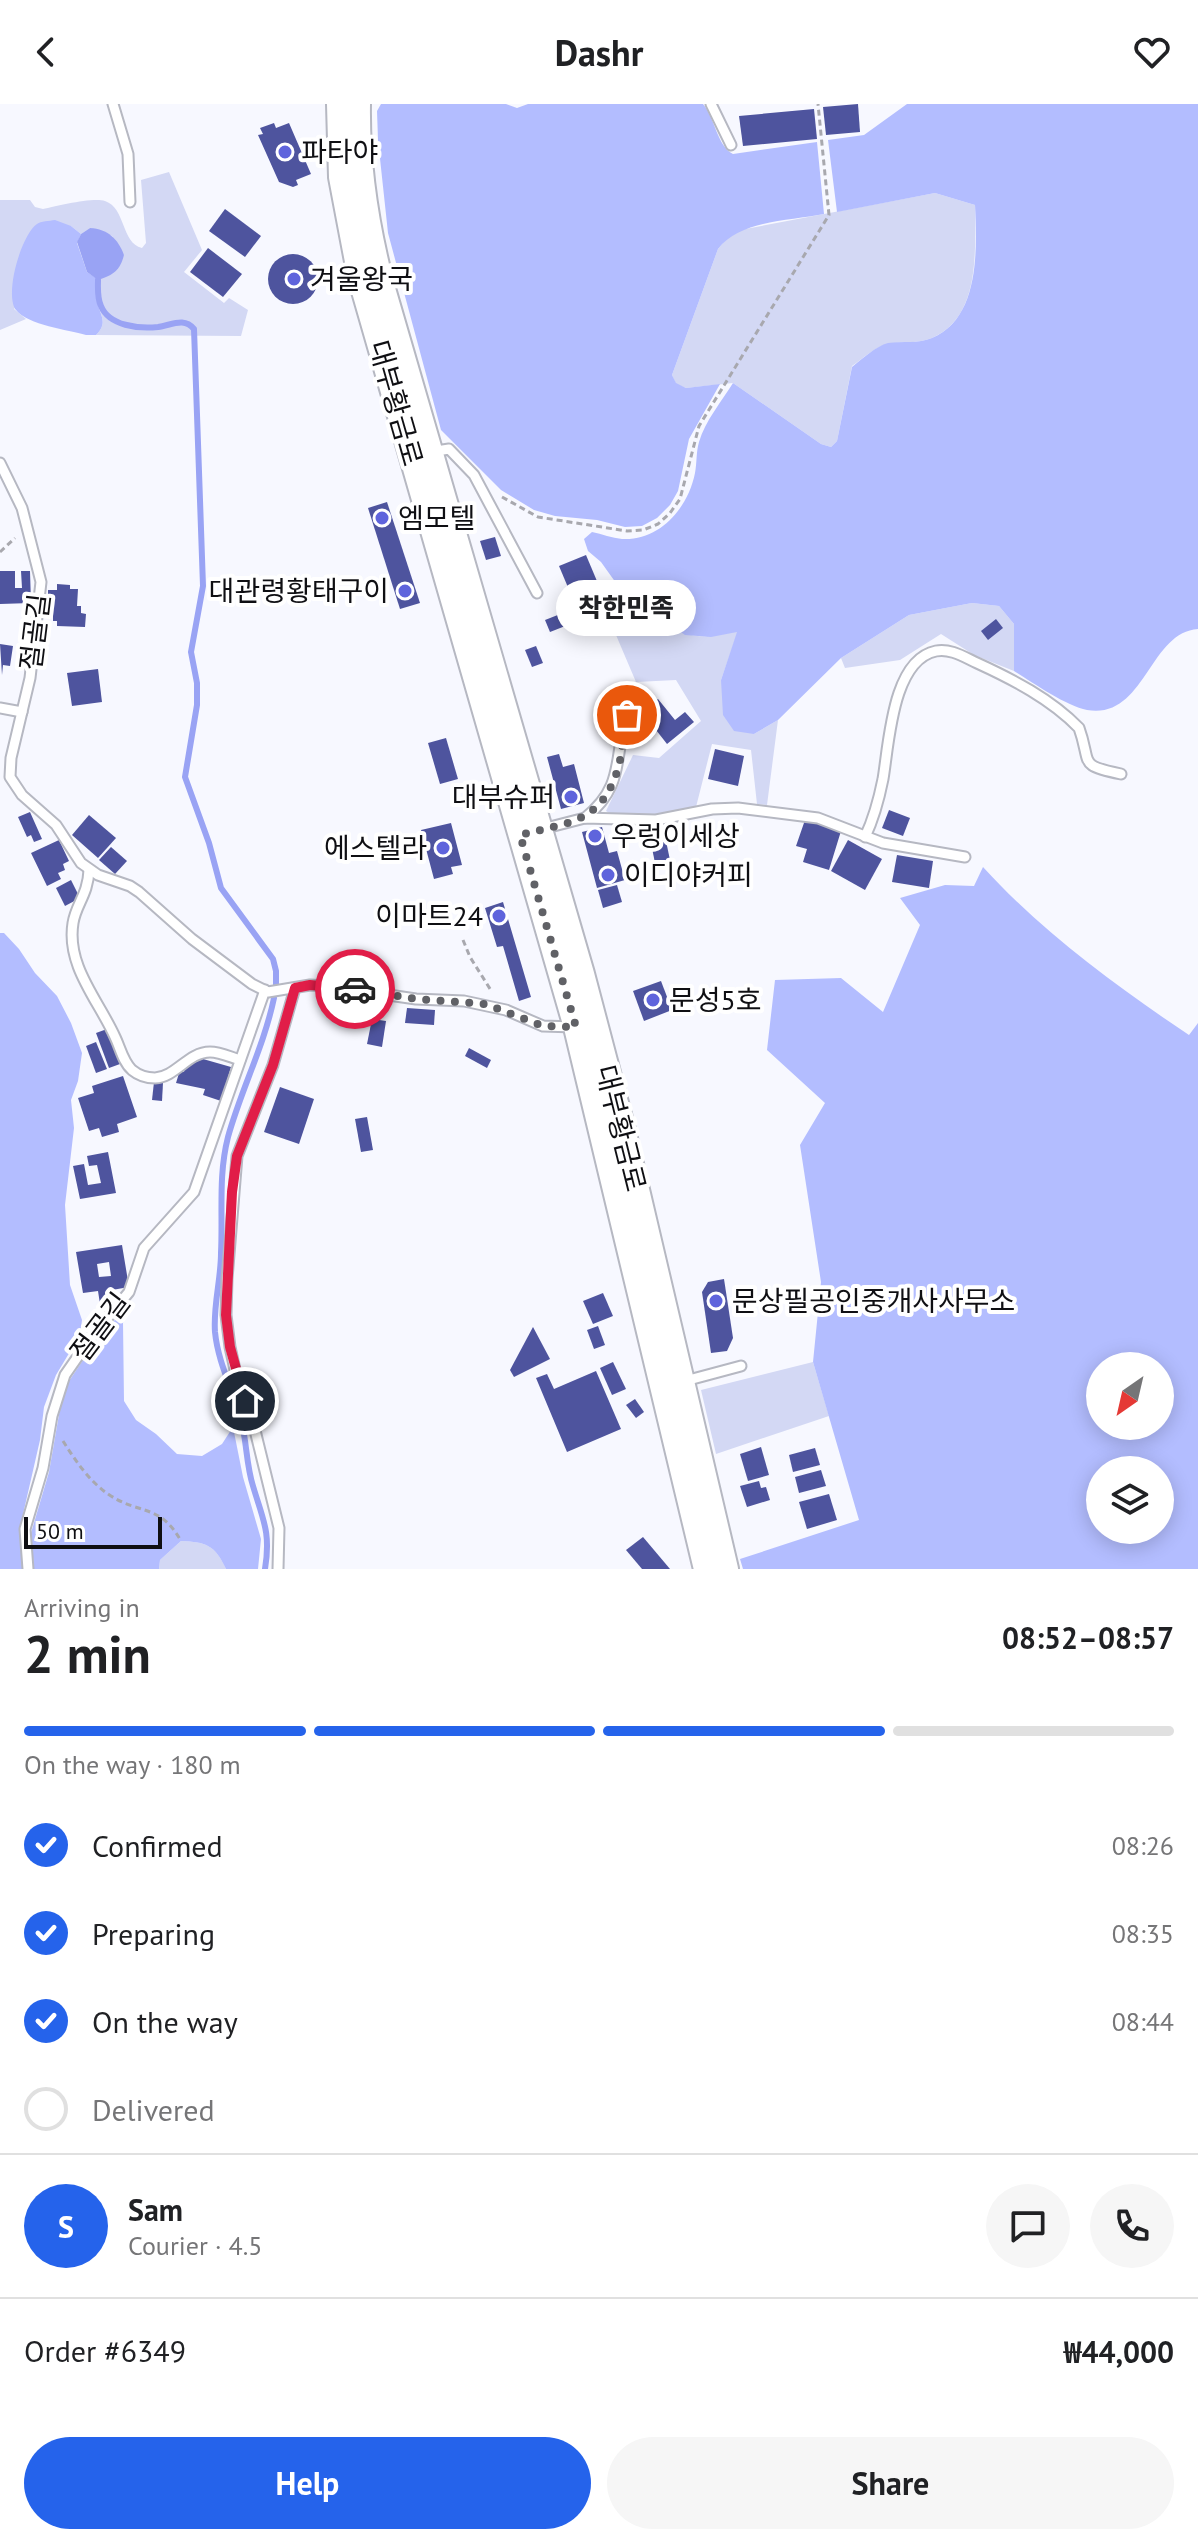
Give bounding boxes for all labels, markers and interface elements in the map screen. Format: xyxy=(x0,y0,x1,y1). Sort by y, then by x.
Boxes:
text: Dashr xyxy=(555,29,643,76)
icon: back xyxy=(24,30,68,74)
icon: heart xyxy=(1130,30,1174,74)
place label: 파타야 xyxy=(301,133,378,170)
marker: 파타야 xyxy=(276,143,294,161)
place label: 겨울왕국 xyxy=(310,260,413,297)
marker: 겨울왕국 xyxy=(285,270,303,288)
street label: 대부황금로 xyxy=(361,336,432,470)
place label: 엠모텔 xyxy=(398,499,475,536)
marker: 엠모텔 xyxy=(373,509,391,527)
place label: 대관령황태구이 xyxy=(209,572,389,609)
callout: 착한민족 xyxy=(557,579,697,635)
marker: 대관령황태구이 xyxy=(396,582,414,600)
street label: 절골길 xyxy=(11,591,58,673)
text: 착한민족 xyxy=(578,591,674,624)
pin xyxy=(593,681,661,749)
icon: bag xyxy=(605,693,649,737)
place label: 대부슈퍼 xyxy=(452,778,555,815)
marker: 대부슈퍼 xyxy=(562,788,580,806)
place label: 우렁이세상 xyxy=(611,817,740,854)
marker: 우렁이세상 xyxy=(586,827,604,845)
place label: 에스텔라 xyxy=(324,829,427,866)
marker: 에스텔라 xyxy=(434,839,452,857)
place label: 이디야커피 xyxy=(624,856,753,893)
marker: 이디야커피 xyxy=(599,866,617,884)
place label: 이마트24 xyxy=(375,897,483,934)
marker: 이마트24 xyxy=(490,907,508,925)
courier xyxy=(315,949,395,1029)
icon: car xyxy=(333,967,377,1011)
place label: 문성5호 xyxy=(669,981,762,1018)
marker: 문성5호 xyxy=(644,991,662,1009)
street label: 대부황금로 xyxy=(588,1061,655,1195)
place label: 문상필공인중개사사무소 xyxy=(732,1282,1015,1319)
street label: 절골길 xyxy=(62,1285,138,1369)
marker: 문상필공인중개사사무소 xyxy=(707,1292,725,1310)
north arrow xyxy=(1086,1352,1174,1440)
map controls xyxy=(1086,1352,1174,1544)
pin xyxy=(211,1367,279,1435)
icon: home xyxy=(223,1379,267,1423)
button: layers xyxy=(1086,1456,1174,1544)
scale bar xyxy=(24,1513,162,1549)
text: 50 m xyxy=(36,1517,84,1545)
text: Arriving in xyxy=(24,1591,140,1624)
text: 08:52–08:57 xyxy=(1002,1618,1174,1657)
text: 2 min xyxy=(24,1620,151,1687)
text: On the way · 180 m xyxy=(24,1748,241,1781)
icon: check xyxy=(24,1823,68,1867)
text: Confirmed xyxy=(92,1826,223,1865)
text: 08:26 xyxy=(1112,1829,1174,1862)
icon: check xyxy=(24,1911,68,1955)
text: Preparing xyxy=(92,1914,215,1953)
text: 08:35 xyxy=(1112,1917,1174,1950)
icon: check xyxy=(24,1999,68,2043)
text: On the way xyxy=(92,2002,238,2041)
text: 08:44 xyxy=(1112,2005,1174,2038)
text: Delivered xyxy=(92,2090,215,2129)
button: chat xyxy=(986,2184,1070,2268)
button: phone xyxy=(1090,2184,1174,2268)
text: Sam xyxy=(128,2190,183,2229)
text: S xyxy=(58,2207,74,2246)
text: Courier · 4.5 xyxy=(128,2229,262,2262)
text: Order #6349 xyxy=(24,2331,186,2370)
text: ₩44,000 xyxy=(1064,2332,1174,2371)
button: Help xyxy=(24,2437,591,2529)
button: Share xyxy=(607,2437,1174,2529)

